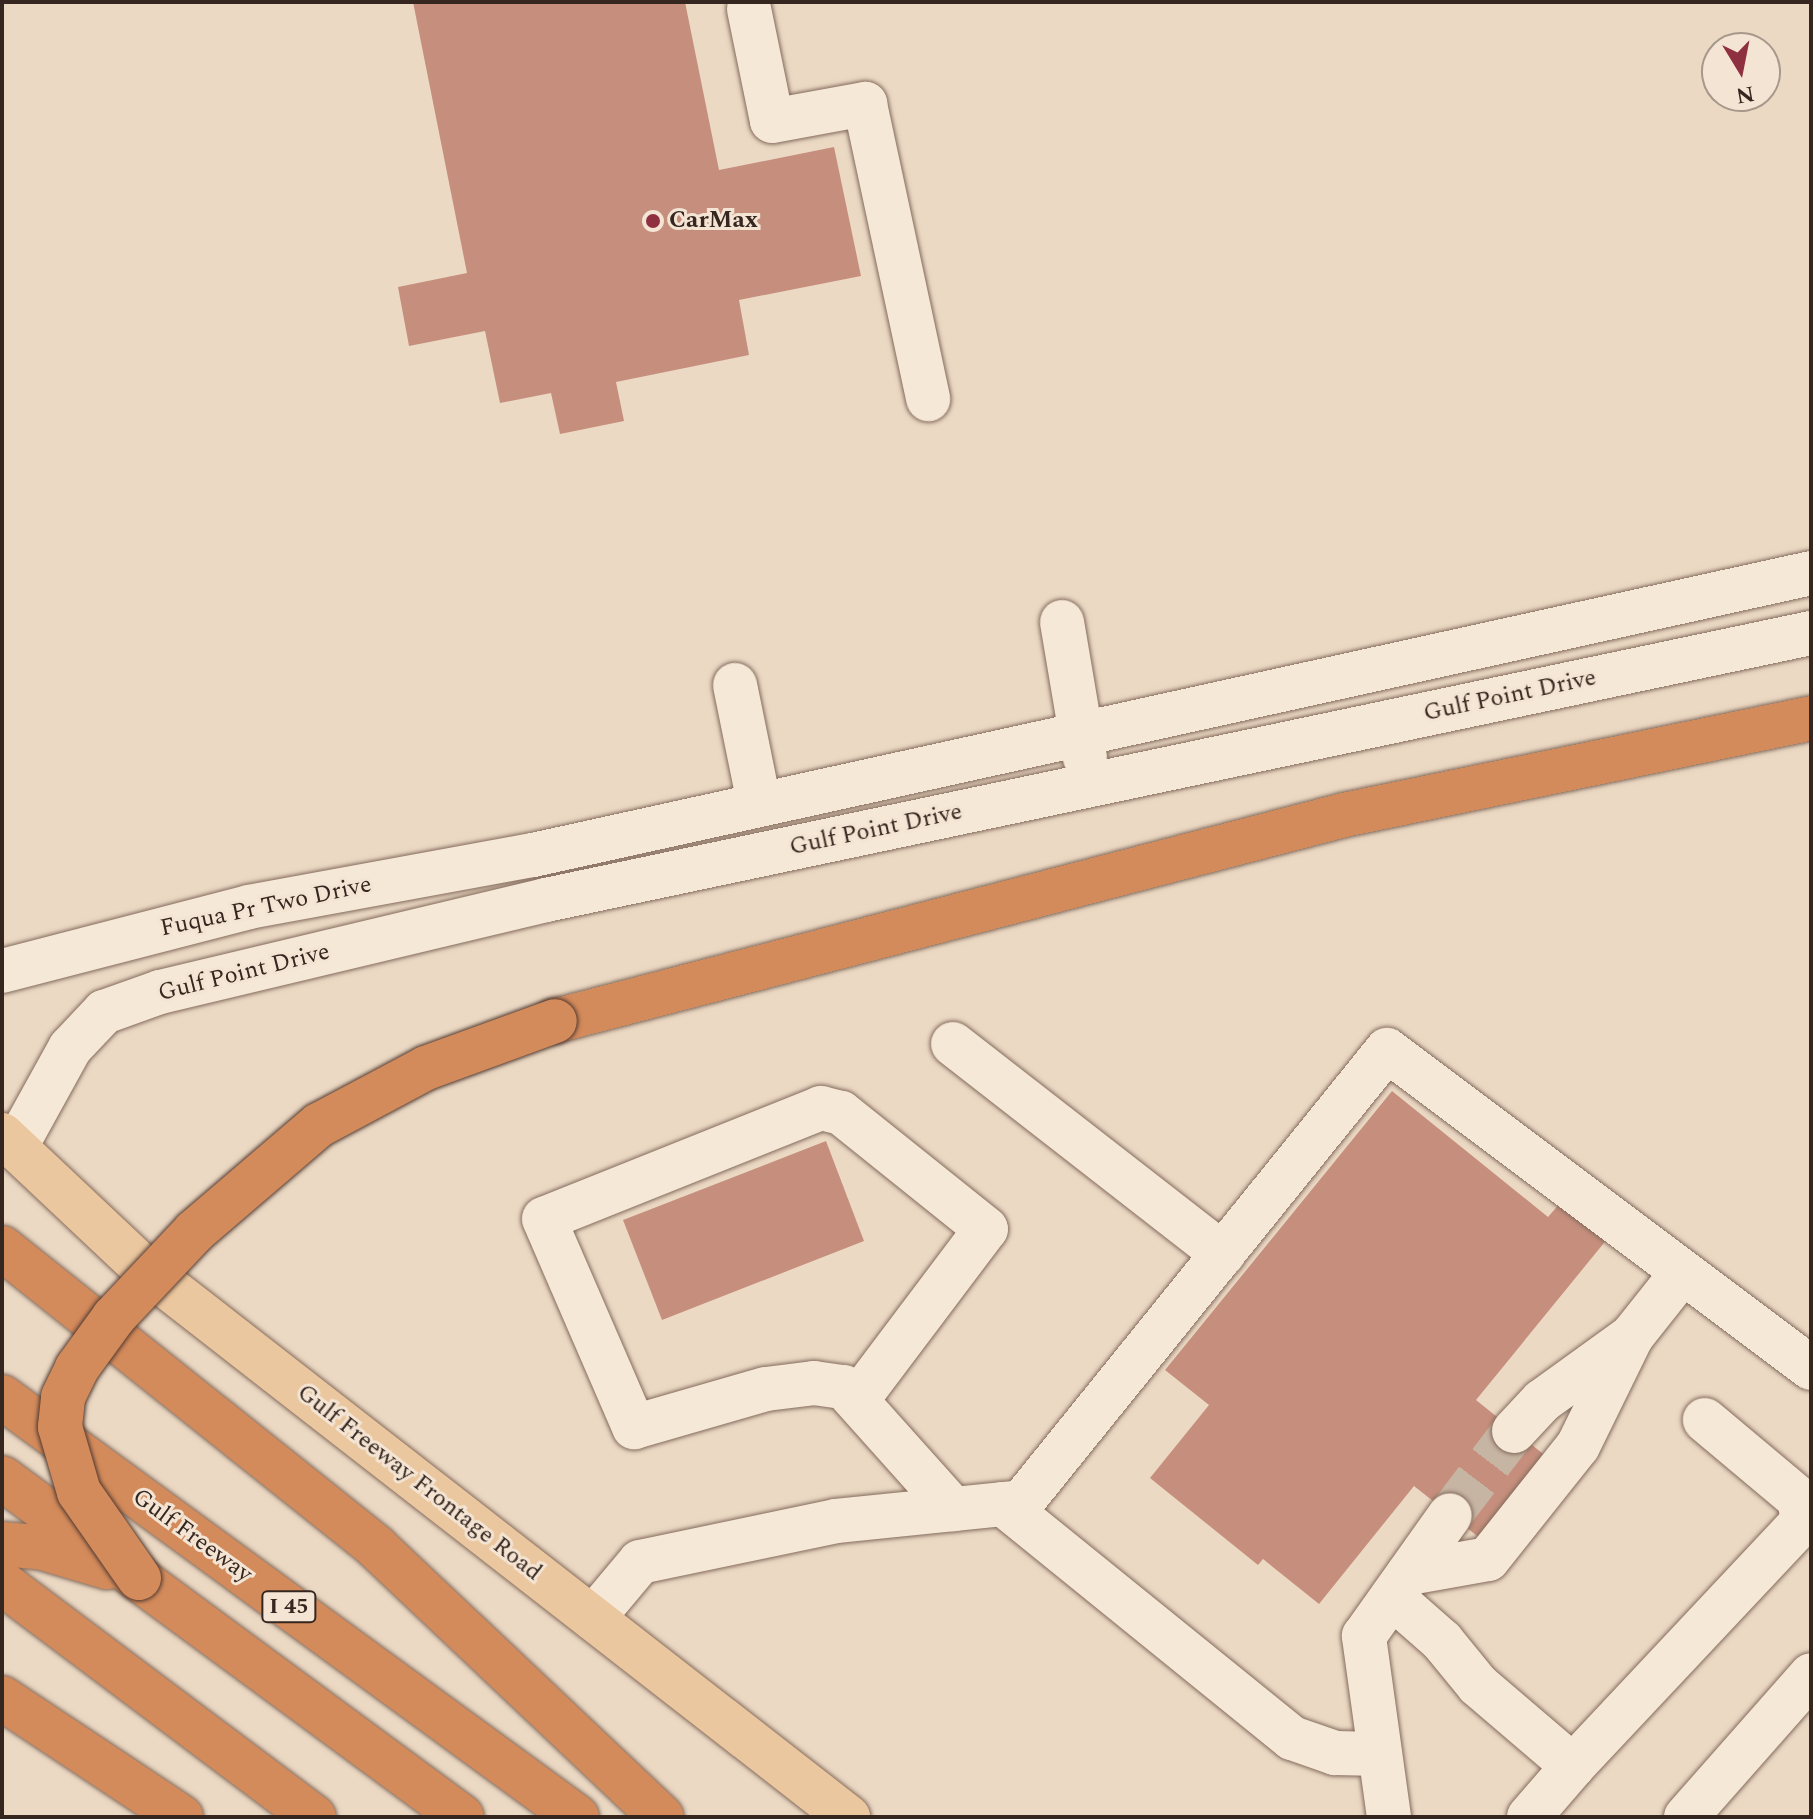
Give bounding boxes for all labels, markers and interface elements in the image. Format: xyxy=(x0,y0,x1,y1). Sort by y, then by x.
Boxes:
north arrow xyxy=(1701,32,1781,112)
text: N xyxy=(1733,76,1757,112)
place label: CarMax xyxy=(669,207,758,235)
marker: CarMax xyxy=(644,212,662,230)
street label: Gulf Point Drive xyxy=(1421,664,1599,728)
street label: Gulf Point Drive xyxy=(787,798,965,862)
street label: Fuqua Pr Two Drive xyxy=(158,871,374,943)
street label: Gulf Point Drive xyxy=(155,938,333,1008)
street label: Gulf Freeway Frontage Road xyxy=(291,1379,547,1587)
street label: Gulf Freeway xyxy=(126,1483,258,1589)
road number: I 45 xyxy=(261,1589,317,1625)

